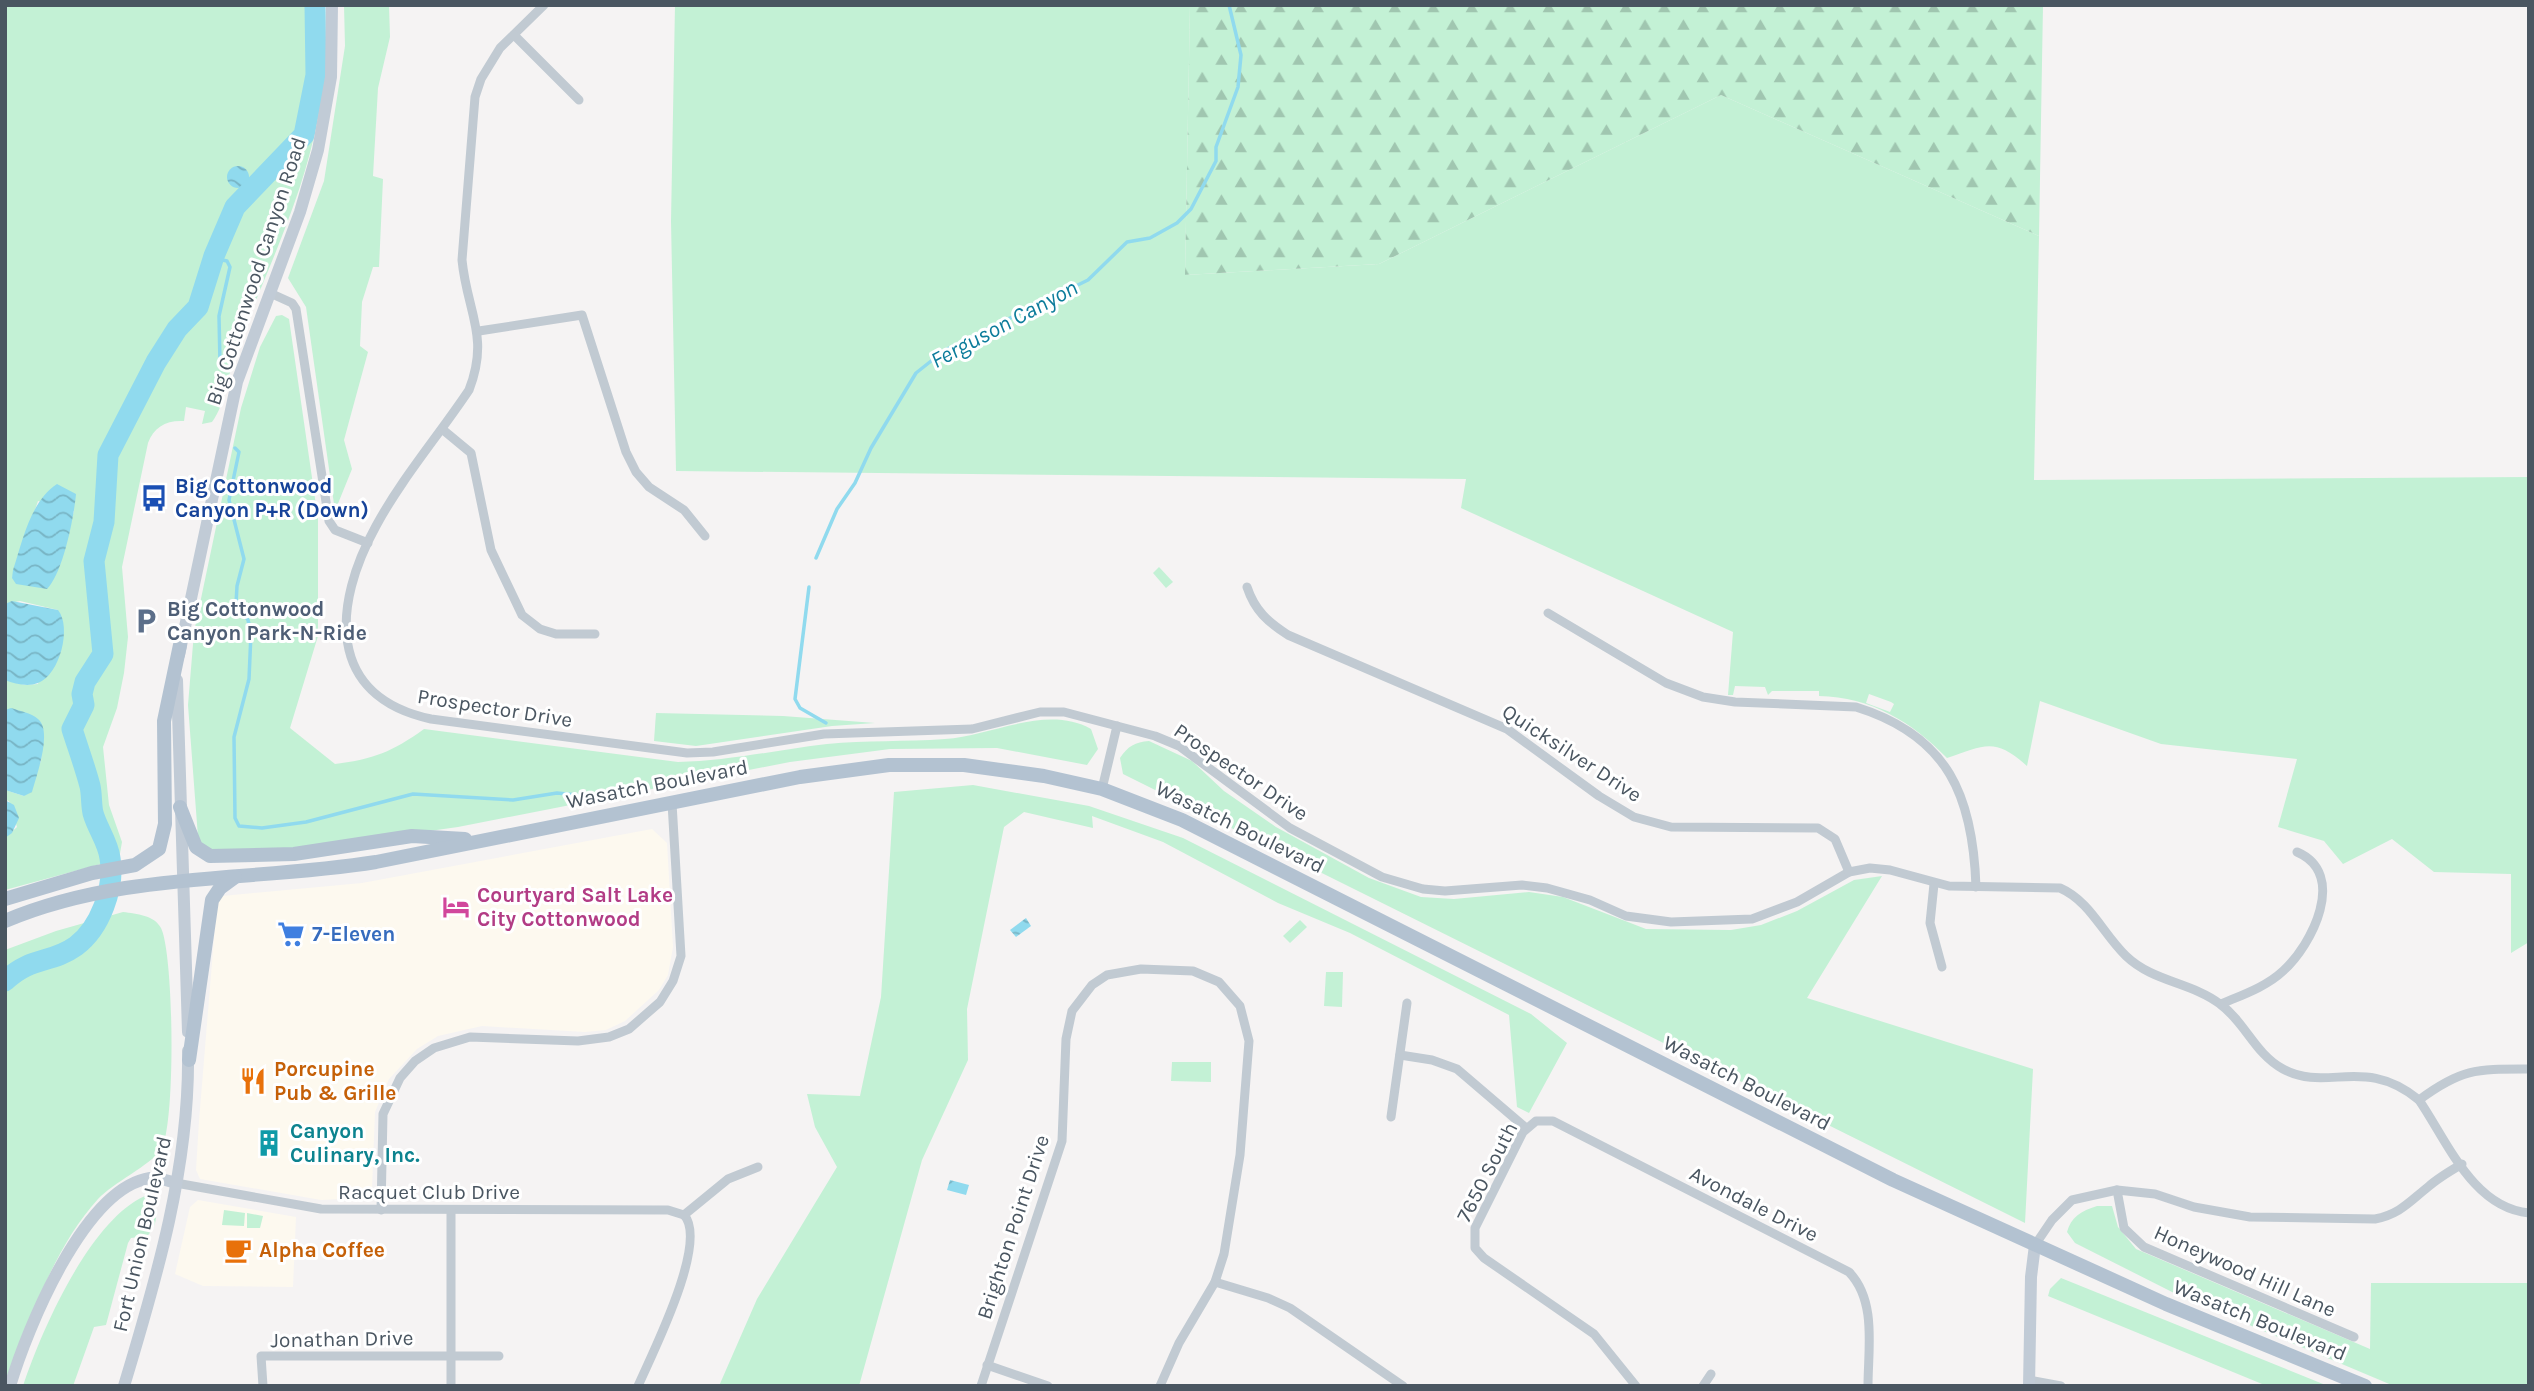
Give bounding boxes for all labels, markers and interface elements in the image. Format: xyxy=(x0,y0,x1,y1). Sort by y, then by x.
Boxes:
street label: Big Cottonwood Canyon Road xyxy=(201,134,311,408)
water label: Ferguson Canyon xyxy=(926,274,1082,374)
place label: Big Cottonwood Canyon P+R (Down) xyxy=(175,474,369,522)
bus stop icon: Big Cottonwood Canyon P+R (Down) xyxy=(139,483,169,513)
place label: Big Cottonwood Canyon Park-N-Ride xyxy=(167,597,367,645)
parking icon: Big Cottonwood Canyon Park-N-Ride xyxy=(131,606,161,636)
street label: Prospector Drive xyxy=(416,684,574,732)
street label: Quicksilver Drive xyxy=(1498,699,1646,807)
street label: Prospector Drive xyxy=(1169,718,1313,826)
street label: Wasatch Boulevard xyxy=(564,755,750,813)
street label: Wasatch Boulevard xyxy=(1152,776,1328,878)
place label: Courtyard Salt Lake City Cottonwood xyxy=(477,883,673,931)
hotel icon: Courtyard Salt Lake City Cottonwood xyxy=(441,892,471,922)
supermarket icon: 7-Eleven xyxy=(276,919,306,949)
place label: 7-Eleven xyxy=(312,922,395,946)
street label: Wasatch Boulevard xyxy=(1659,1030,1835,1136)
place label: Porcupine Pub & Grille xyxy=(274,1057,396,1105)
restaurant icon: Porcupine Pub & Grille xyxy=(238,1066,268,1096)
street label: 7650 South xyxy=(1452,1118,1522,1226)
place label: Canyon Culinary, Inc. xyxy=(290,1119,420,1167)
building icon: Canyon Culinary, Inc. xyxy=(254,1128,284,1158)
street label: Brighton Point Drive xyxy=(972,1132,1054,1322)
street label: Fort Union Boulevard xyxy=(108,1134,176,1334)
street label: Avondale Drive xyxy=(1686,1161,1822,1247)
street label: Racquet Club Drive xyxy=(338,1180,520,1204)
street label: Honeywood Hill Lane xyxy=(2150,1220,2340,1322)
cafe icon: Alpha Coffee xyxy=(223,1235,253,1265)
place label: Alpha Coffee xyxy=(259,1238,385,1262)
street label: Wasatch Boulevard xyxy=(2170,1274,2350,1366)
street label: Jonathan Drive xyxy=(270,1326,414,1352)

